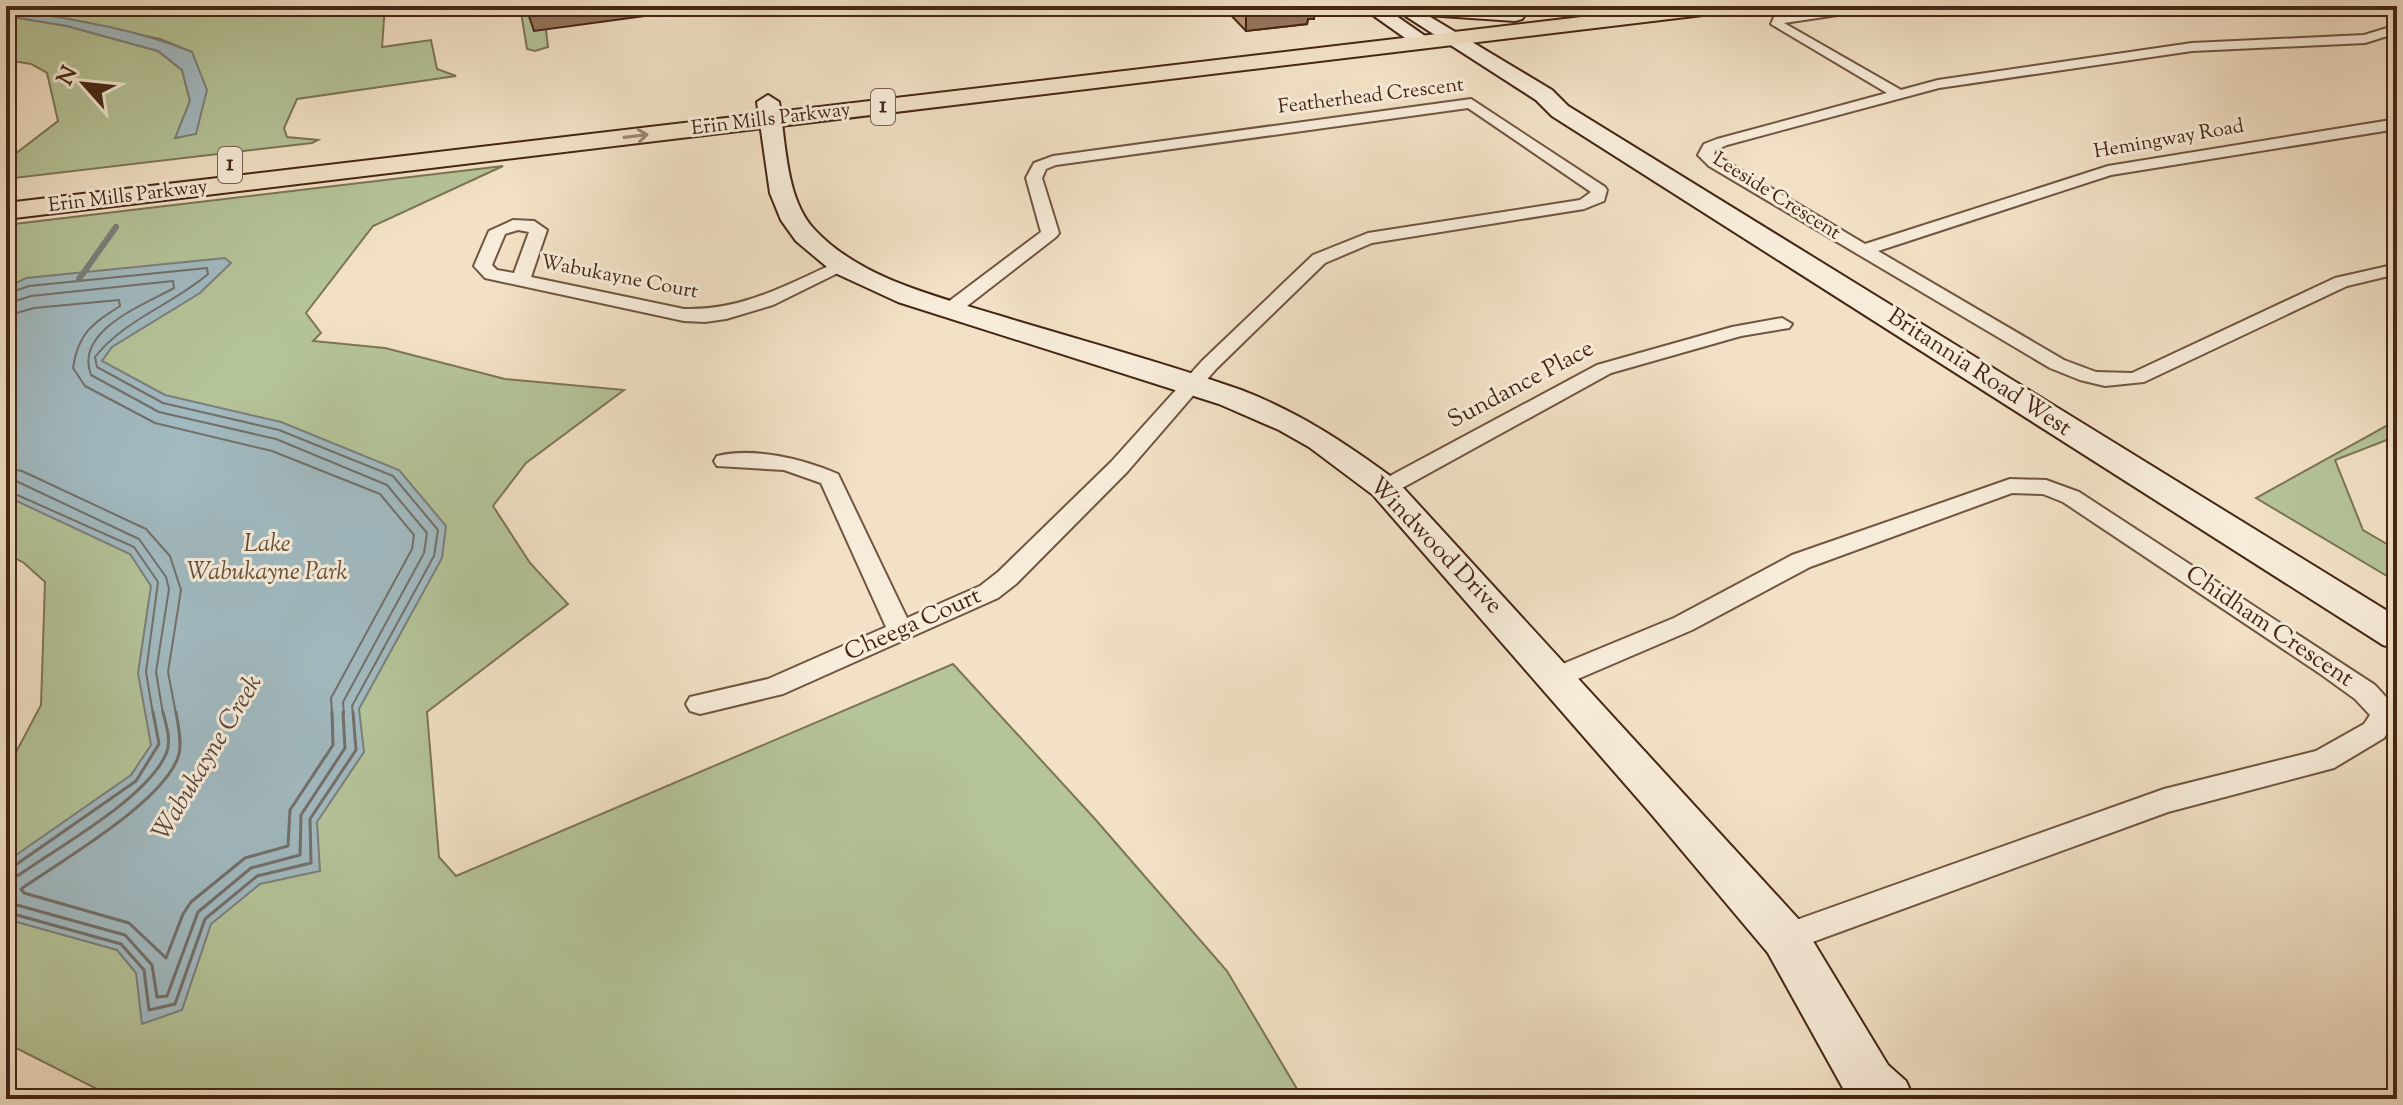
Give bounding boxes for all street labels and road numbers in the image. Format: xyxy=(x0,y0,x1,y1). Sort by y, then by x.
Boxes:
street label: Featherhead Crescent xyxy=(1276,71,1466,123)
road number: 1 xyxy=(871,89,895,125)
street label: Erin Mills Parkway xyxy=(690,96,852,144)
street label: Hemingway Road xyxy=(2092,113,2246,167)
street label: Leeside Crescent xyxy=(1706,146,1846,248)
road number: 1 xyxy=(218,147,242,183)
street label: Erin Mills Parkway xyxy=(47,173,209,221)
street label: Wabukayne Court xyxy=(538,249,700,308)
street label: Britannia Road West xyxy=(1880,301,2078,445)
street label: Sundance Place xyxy=(1442,332,1600,438)
street label: Windwood Drive xyxy=(1361,470,1509,622)
street label: Chidham Crescent xyxy=(2178,558,2360,696)
street label: Cheega Court xyxy=(839,580,987,670)

